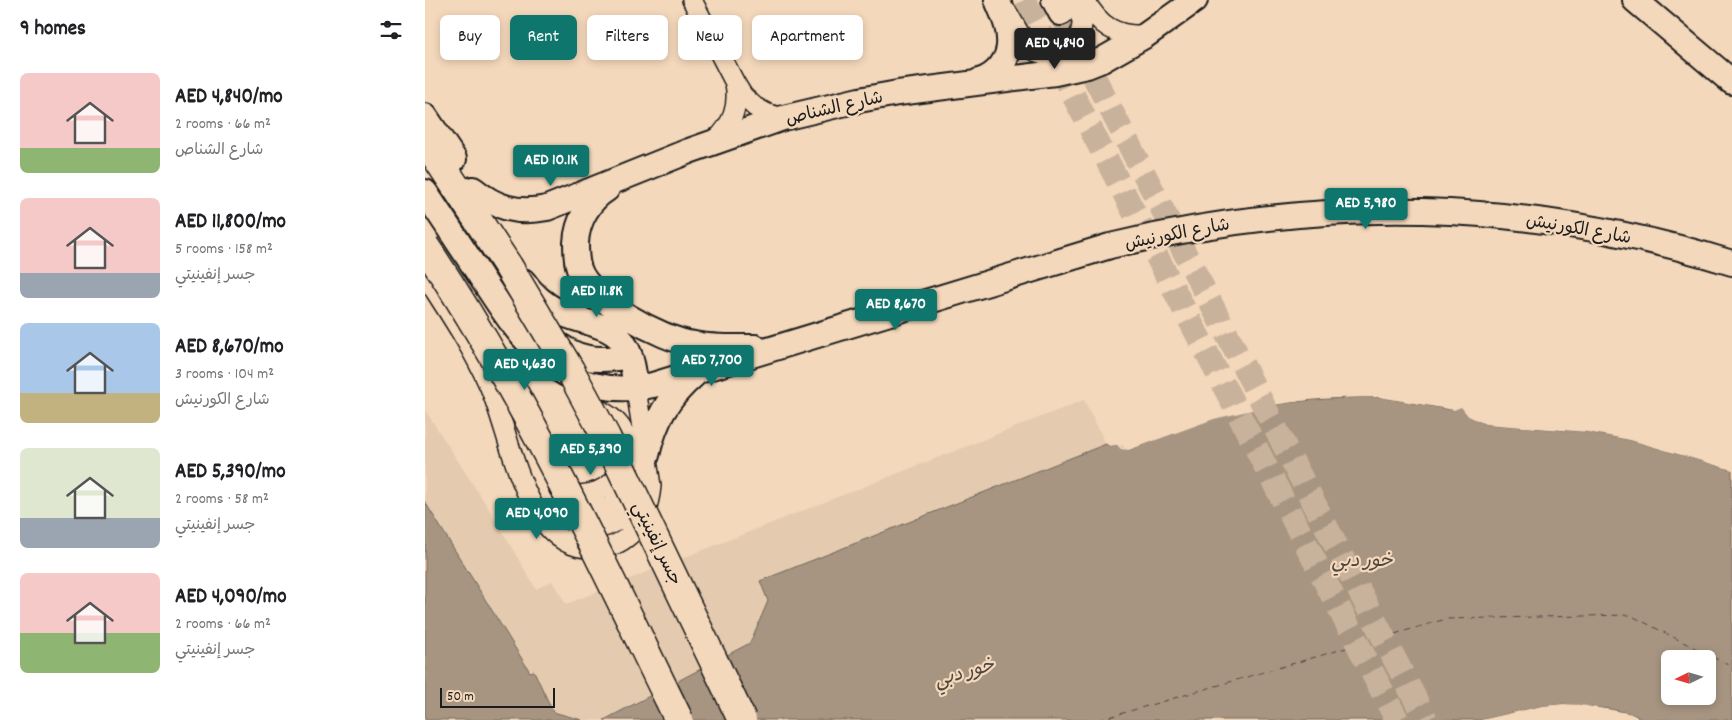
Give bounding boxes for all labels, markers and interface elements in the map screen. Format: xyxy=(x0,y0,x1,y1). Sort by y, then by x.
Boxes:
text: 9 homes xyxy=(20,15,86,45)
chip: Buy xyxy=(440,15,500,60)
chip: Rent xyxy=(510,15,577,60)
chip: Filters xyxy=(587,15,668,60)
chip: New xyxy=(678,15,742,60)
chip: Apartment xyxy=(752,15,863,60)
icon: filters xyxy=(377,16,405,44)
pin: AED 4,840 xyxy=(998,28,1112,70)
text: AED 4,840 xyxy=(1025,32,1085,55)
text: AED 4,840/mo xyxy=(175,83,283,113)
street label: شارع الشناص xyxy=(783,86,886,133)
icon: home xyxy=(60,93,120,153)
text: 2 rooms · 66 m² xyxy=(175,113,271,136)
text: شارع الشناص xyxy=(175,139,263,162)
pin: AED 10.1K xyxy=(494,144,608,187)
text: AED 10.1K xyxy=(524,149,578,172)
pin: AED 5,980 xyxy=(1309,188,1423,230)
text: AED 5,980 xyxy=(1336,192,1396,215)
text: AED 11,800/mo xyxy=(175,208,286,238)
street label: شارع الكورنيش xyxy=(1524,209,1633,252)
street label: شارع الكورنيش xyxy=(1123,213,1232,258)
icon: home xyxy=(60,218,120,278)
text: 5 rooms · 158 m² xyxy=(175,238,273,261)
text: جسر إنفينيتي xyxy=(175,264,255,287)
pin: AED 11.8K xyxy=(540,276,654,318)
text: AED 11.8K xyxy=(571,280,623,303)
pin: AED 8,670 xyxy=(839,288,953,331)
text: AED 8,670 xyxy=(866,293,926,316)
text: AED 8,670/mo xyxy=(175,333,284,363)
icon: home xyxy=(60,343,120,403)
pin: AED 7,700 xyxy=(655,344,769,387)
pin: AED 4,630 xyxy=(468,348,582,391)
text: AED 7,700 xyxy=(682,349,742,372)
text: AED 4,630 xyxy=(494,353,556,376)
text: 3 rooms · 104 m² xyxy=(175,363,274,386)
text: شارع الكورنيش xyxy=(175,389,270,412)
pin: AED 5,390 xyxy=(534,434,648,476)
text: AED 5,390 xyxy=(560,438,622,461)
text: AED 5,390/mo xyxy=(175,458,286,488)
icon: home xyxy=(60,468,120,528)
text: 2 rooms · 58 m² xyxy=(175,488,269,511)
pin: AED 4,090 xyxy=(480,498,594,540)
street label: جسر إنفينيتي xyxy=(624,498,687,591)
text: AED 4,090 xyxy=(506,502,568,525)
text: جسر إنفينيتي xyxy=(175,514,255,537)
water label: خور دبي xyxy=(1331,549,1394,576)
text: AED 4,090/mo xyxy=(175,583,287,613)
icon: home xyxy=(60,593,120,653)
text: 2 rooms · 66 m² xyxy=(175,613,271,636)
text: جسر إنفينيتي xyxy=(175,639,255,662)
north arrow xyxy=(1661,650,1716,705)
map controls xyxy=(1661,650,1716,705)
water label: خور دبي xyxy=(932,653,999,696)
scale bar xyxy=(440,685,555,708)
text: 50 m xyxy=(447,687,474,707)

